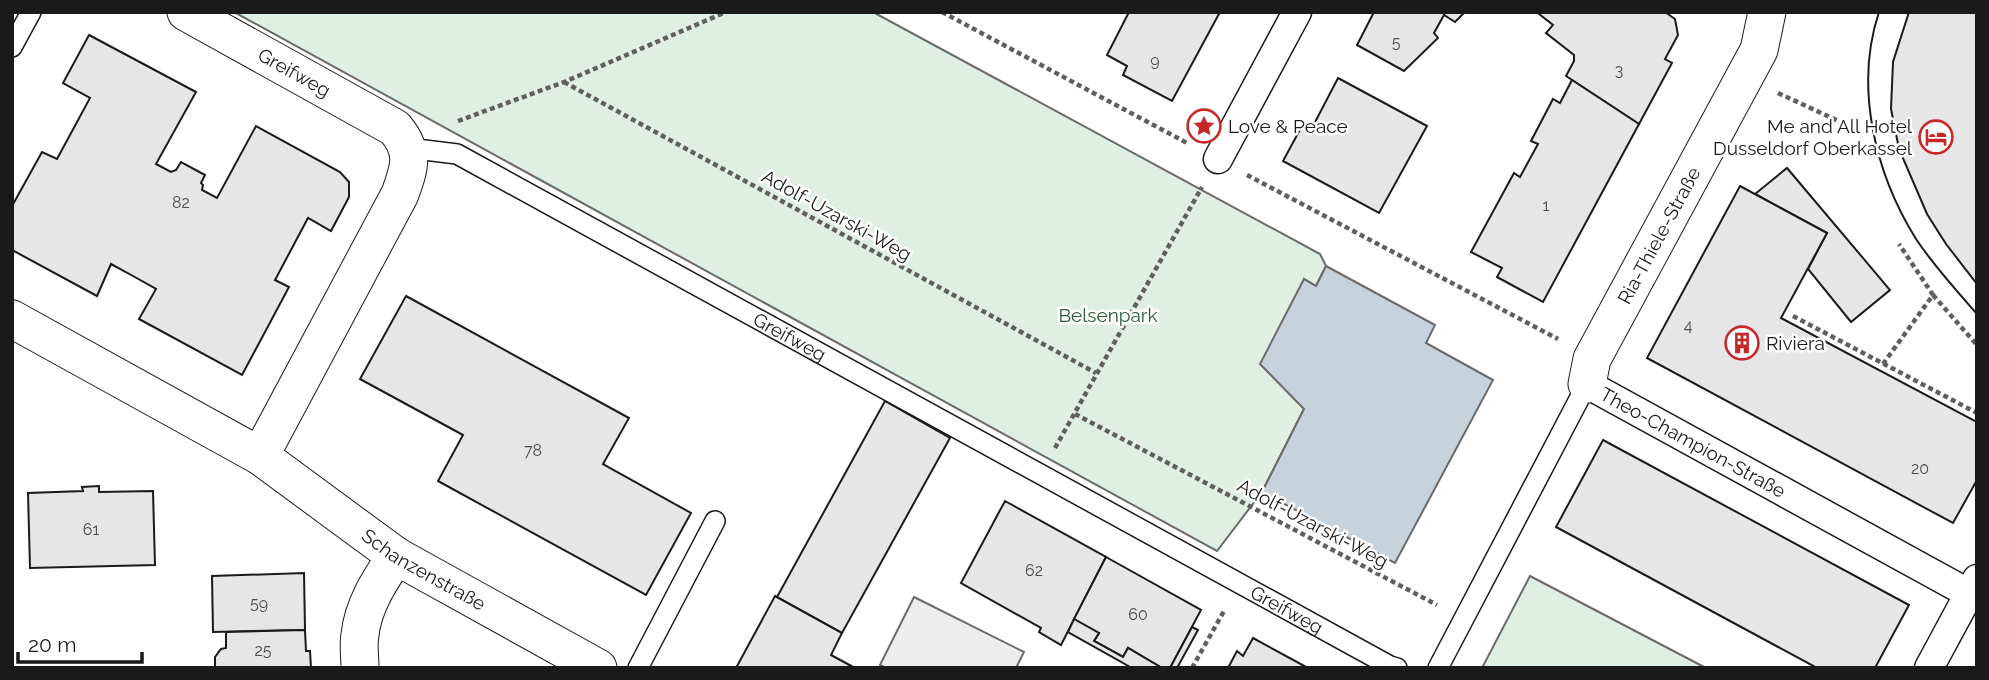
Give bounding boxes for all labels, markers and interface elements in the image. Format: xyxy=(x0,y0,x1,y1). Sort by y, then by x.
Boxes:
house number: 5 xyxy=(1392,33,1401,52)
street label: Greifweg xyxy=(254,43,335,101)
house number: 9 xyxy=(1150,51,1160,70)
house number: 3 xyxy=(1615,61,1623,80)
place icon: Love & Peace xyxy=(1185,107,1223,145)
place label: Love & Peace xyxy=(1228,115,1348,137)
place label: Me and All Hotel Dusseldorf Oberkassel xyxy=(1713,115,1913,159)
hotel icon: Me and All Hotel Dusseldorf Oberkassel xyxy=(1917,118,1955,156)
street label: Ria-Thiele-Straße xyxy=(1613,163,1705,308)
street label: Adolf-Uzarski-Weg xyxy=(758,165,916,265)
house number: 82 xyxy=(172,193,190,212)
house number: 1 xyxy=(1543,196,1550,215)
park label: Belsenpark xyxy=(1058,304,1158,326)
street label: Greifweg xyxy=(750,308,830,365)
house number: 4 xyxy=(1684,316,1693,335)
building icon: Riviera xyxy=(1723,324,1761,362)
place label: Riviera xyxy=(1766,332,1825,354)
street label: Theo-Champion-Straße xyxy=(1597,383,1789,502)
house number: 78 xyxy=(524,441,542,460)
house number: 20 xyxy=(1911,459,1929,478)
street label: Adolf-Uzarski-Weg xyxy=(1234,474,1392,572)
house number: 61 xyxy=(83,520,99,539)
street label: Schanzenstraße xyxy=(358,524,490,615)
house number: 62 xyxy=(1025,561,1043,580)
street label: Greifweg xyxy=(1247,581,1327,638)
house number: 59 xyxy=(250,594,268,613)
house number: 60 xyxy=(1128,605,1148,624)
scale bar xyxy=(18,620,142,664)
text: 20 m xyxy=(28,632,76,657)
house number: 25 xyxy=(254,641,272,660)

